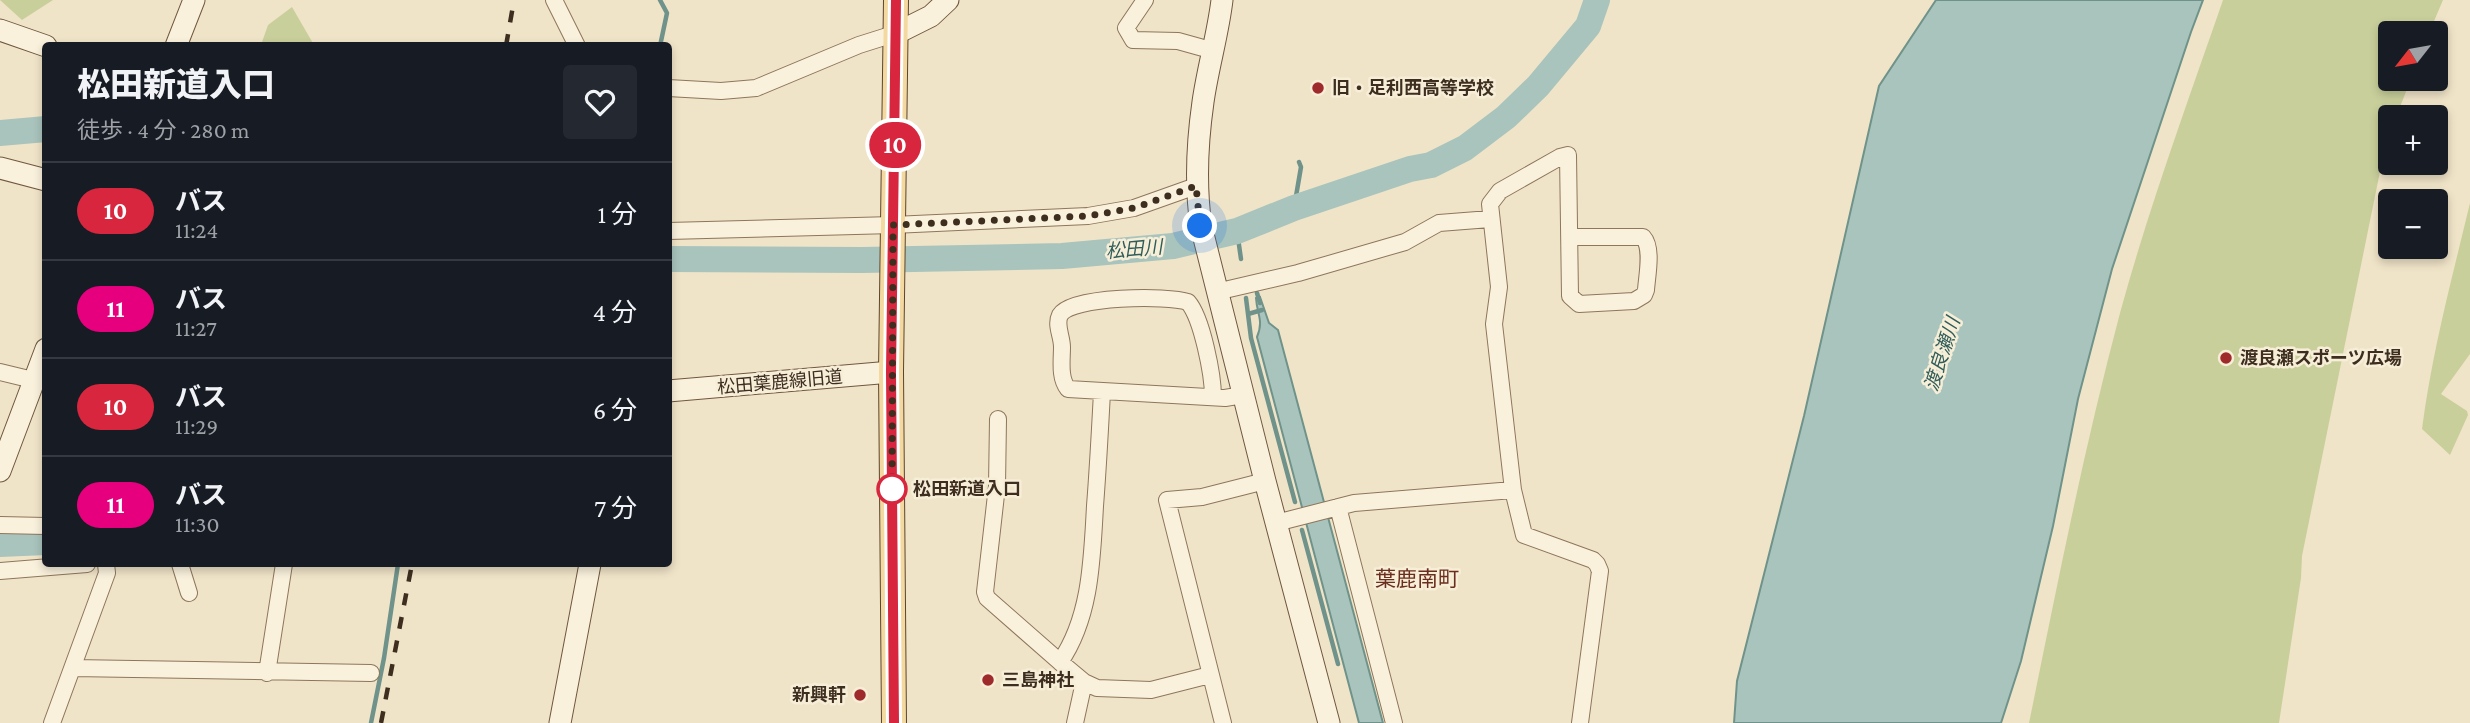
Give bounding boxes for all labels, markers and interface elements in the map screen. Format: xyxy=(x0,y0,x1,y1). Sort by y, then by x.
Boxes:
north arrow xyxy=(2378,21,2448,91)
map controls xyxy=(2378,21,2448,259)
button: heart xyxy=(563,65,637,139)
text: 松田新道入口 xyxy=(77,66,275,103)
place label: 旧・足利西高等学校 xyxy=(1332,78,1494,98)
marker: 旧・足利西高等学校 xyxy=(1310,80,1326,96)
button: + xyxy=(2378,105,2448,175)
text: 徒歩 · 4 分 · 280 m xyxy=(77,117,250,143)
line badge: 10 xyxy=(864,122,926,168)
text: 10 xyxy=(883,131,907,158)
text: バス xyxy=(175,187,227,216)
button: − xyxy=(2378,189,2448,259)
text: 10 xyxy=(104,197,127,224)
text: 1 分 xyxy=(597,200,637,229)
your location xyxy=(1182,208,1217,243)
text: 11:24 xyxy=(175,217,218,243)
water label: 松田川 xyxy=(1105,236,1165,262)
text: バス xyxy=(175,285,227,314)
text: 11 xyxy=(107,295,124,322)
text: 4 分 xyxy=(593,298,637,327)
water label: 渡良瀬川 xyxy=(1920,313,1964,393)
text: 11:27 xyxy=(175,315,217,341)
place label: 渡良瀬スポーツ広場 xyxy=(2240,348,2402,368)
marker: 渡良瀬スポーツ広場 xyxy=(2218,350,2234,366)
street label: 松田葉鹿線旧道 xyxy=(716,367,844,397)
text: バス xyxy=(175,383,227,412)
text: 10 xyxy=(104,393,127,420)
text: 6 分 xyxy=(593,396,637,425)
text: 11:29 xyxy=(175,413,218,439)
marker: 松田新道入口 xyxy=(877,474,907,504)
place label: 松田新道入口 xyxy=(913,479,1021,499)
text: バス xyxy=(175,481,227,510)
text: 11 xyxy=(107,491,124,518)
text: 7 分 xyxy=(594,494,637,523)
text: 11:30 xyxy=(175,511,219,537)
district label: 葉鹿南町 xyxy=(1375,567,1459,591)
place label: 三島神社 xyxy=(1002,670,1074,690)
marker: 三島神社 xyxy=(980,672,996,688)
place label: 新興軒 xyxy=(792,685,846,705)
marker: 新興軒 xyxy=(852,687,868,703)

